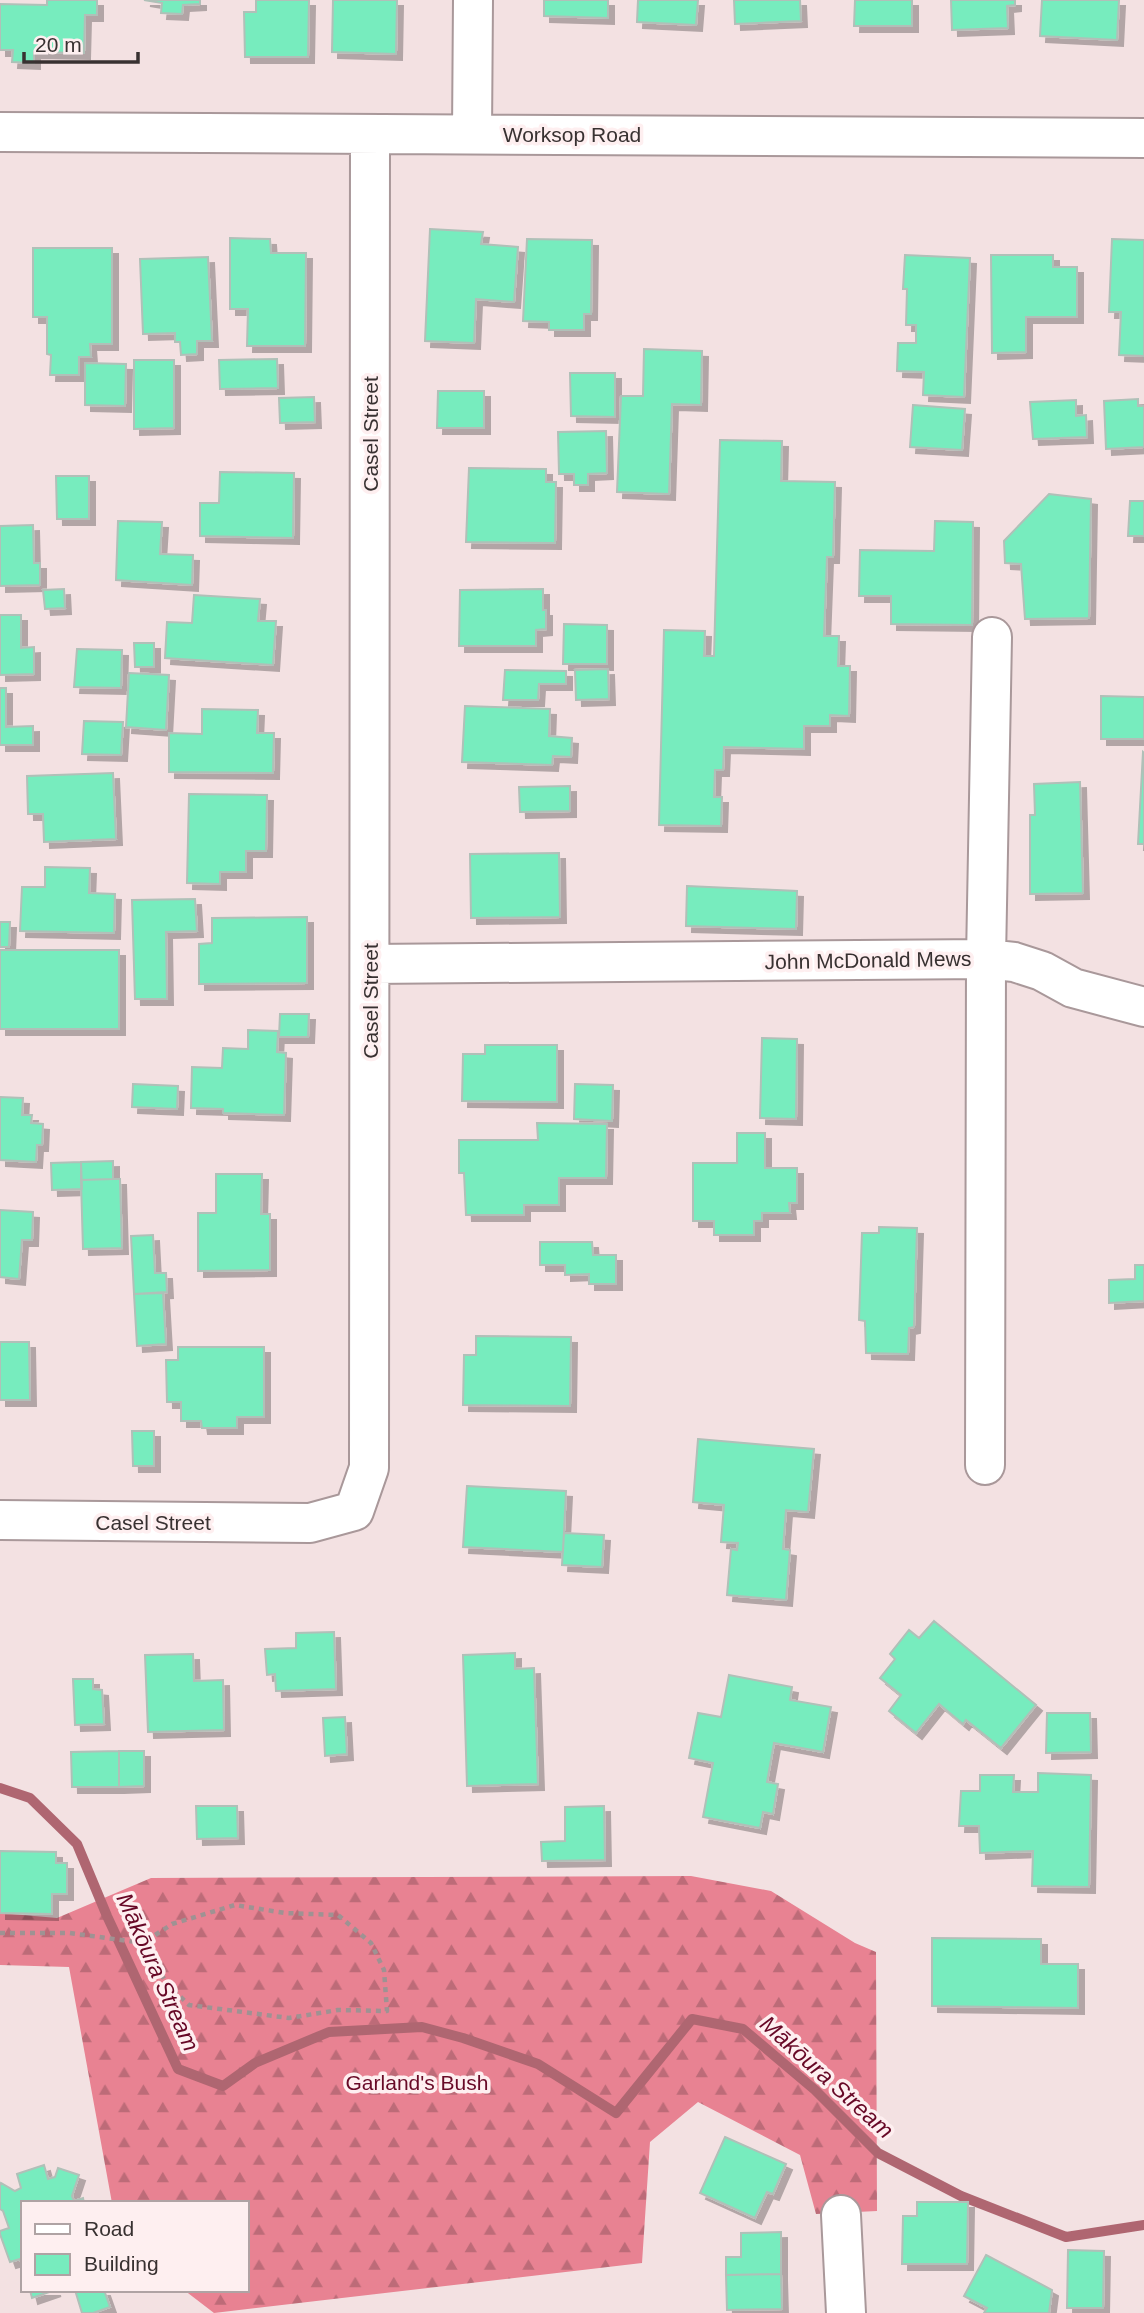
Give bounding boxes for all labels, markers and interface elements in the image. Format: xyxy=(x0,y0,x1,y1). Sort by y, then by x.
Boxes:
scale bar xyxy=(24,21,138,65)
text: 20 m xyxy=(35,33,82,56)
street label: Worksop Road xyxy=(503,123,641,146)
street label: Casel Street xyxy=(359,376,382,492)
street label: Casel Street xyxy=(359,943,382,1059)
street label: John McDonald Mews xyxy=(765,947,971,973)
street label: Casel Street xyxy=(95,1511,211,1534)
water label: Mākōura Stream xyxy=(112,1889,204,2055)
water label: Mākōura Stream xyxy=(755,2010,899,2144)
park label: Garland's Bush xyxy=(346,2071,488,2094)
legend xyxy=(21,2201,248,2292)
text: Road xyxy=(84,2217,134,2240)
text: Building xyxy=(84,2252,159,2275)

